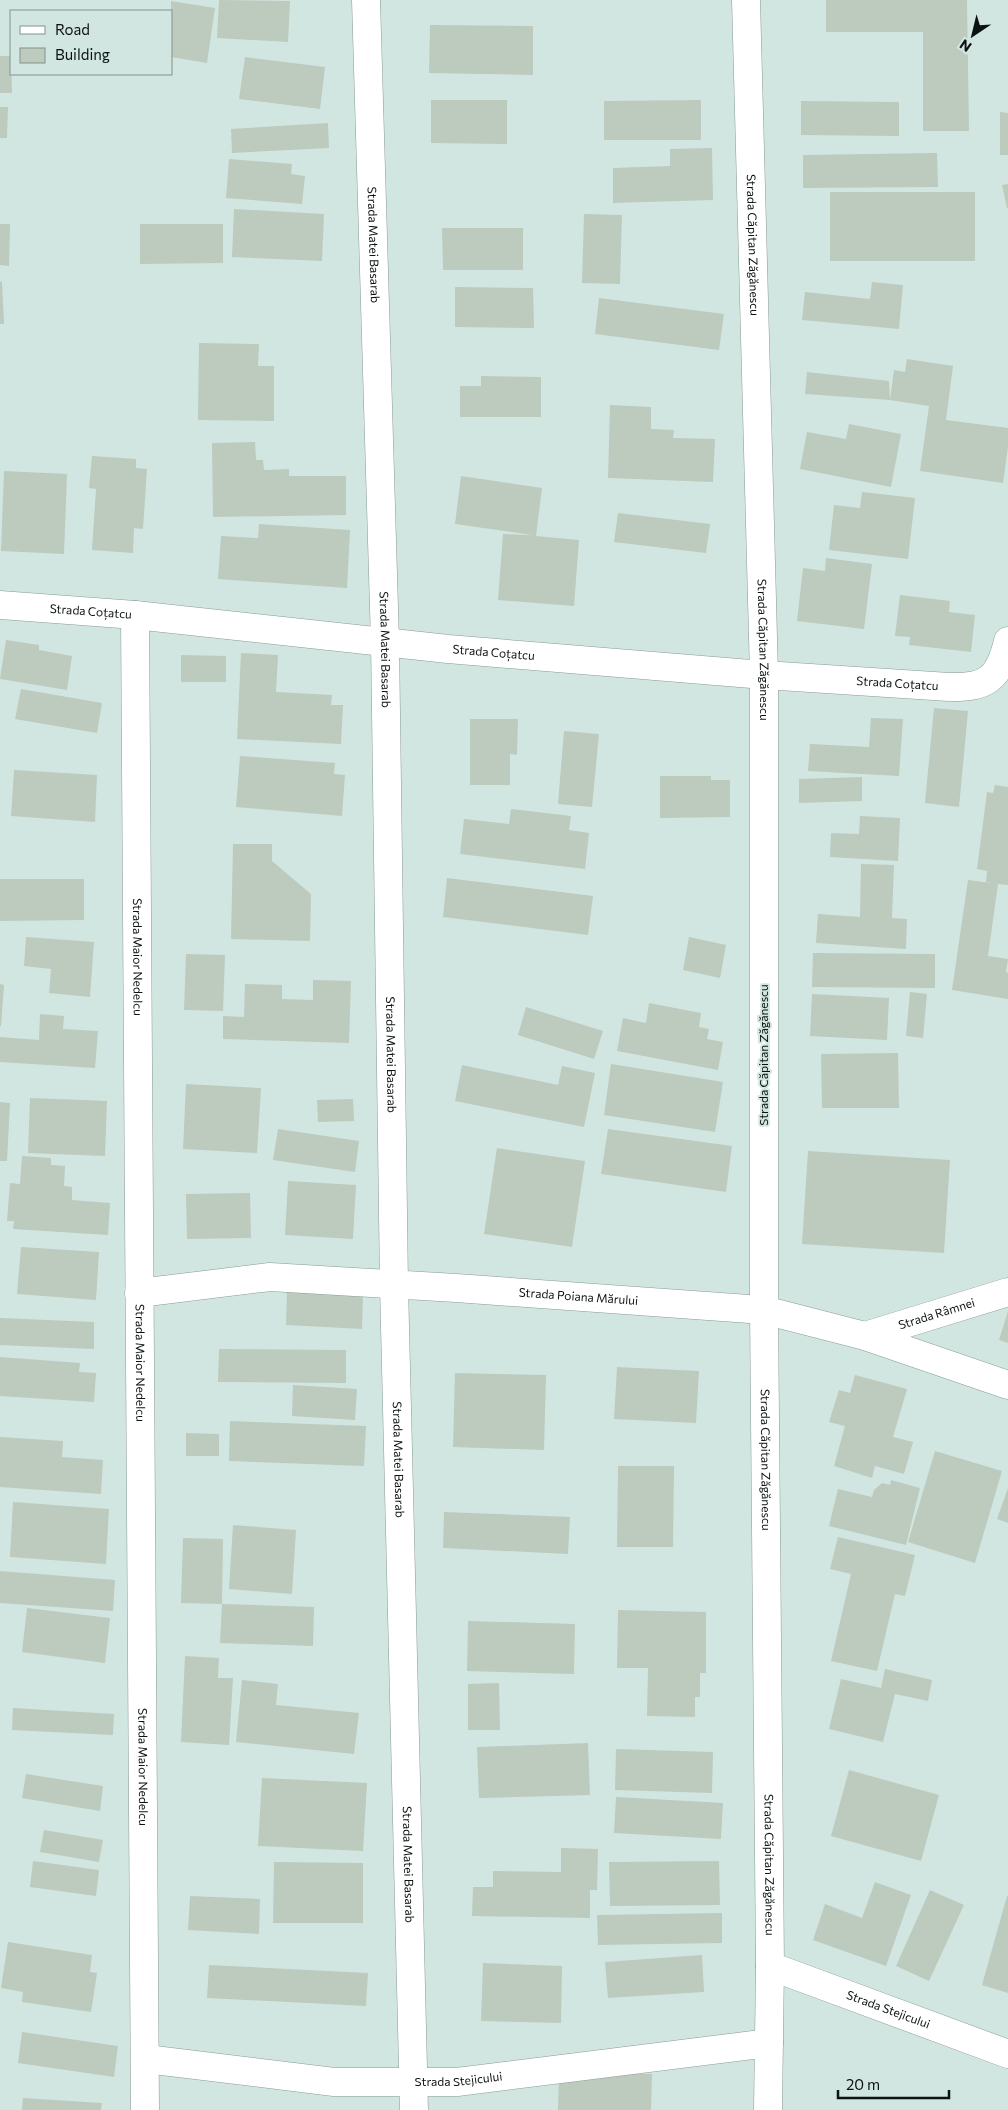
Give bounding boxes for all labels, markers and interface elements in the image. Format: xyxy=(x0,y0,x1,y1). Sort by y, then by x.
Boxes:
legend xyxy=(10,10,172,75)
north arrow xyxy=(948,10,998,60)
text: Road xyxy=(55,20,90,38)
text: N xyxy=(956,36,974,56)
text: Building xyxy=(55,45,110,63)
street label: Strada Căpitan Zăgănescu xyxy=(745,174,762,316)
street label: Strada Matei Basarab xyxy=(366,186,383,303)
street label: Strada Căpitan Zăgănescu xyxy=(755,579,772,721)
street label: Strada Matei Basarab xyxy=(378,591,394,708)
street label: Strada Coțatcu xyxy=(49,601,132,621)
street label: Strada Coțatcu xyxy=(452,641,535,662)
street label: Strada Coțatcu xyxy=(856,673,939,692)
street label: Strada Maior Nedelcu xyxy=(131,898,146,1016)
street label: Strada Căpitan Zăgănescu xyxy=(756,984,770,1126)
street label: Strada Matei Basarab xyxy=(384,996,400,1113)
street label: Strada Poiana Mărului xyxy=(518,1284,639,1307)
street label: Strada Râmnei xyxy=(896,1295,976,1331)
street label: Strada Maior Nedelcu xyxy=(134,1304,148,1422)
street label: Strada Căpitan Zăgănescu xyxy=(759,1389,774,1531)
street label: Strada Matei Basarab xyxy=(391,1401,408,1518)
street label: Strada Maior Nedelcu xyxy=(136,1708,151,1826)
street label: Strada Căpitan Zăgănescu xyxy=(762,1794,778,1936)
street label: Strada Matei Basarab xyxy=(401,1806,417,1923)
street label: Strada Stejicului xyxy=(845,1987,932,2031)
street label: Strada Stejicului xyxy=(415,2068,503,2088)
scale bar xyxy=(838,2068,949,2100)
text: 20 m xyxy=(846,2075,880,2093)

